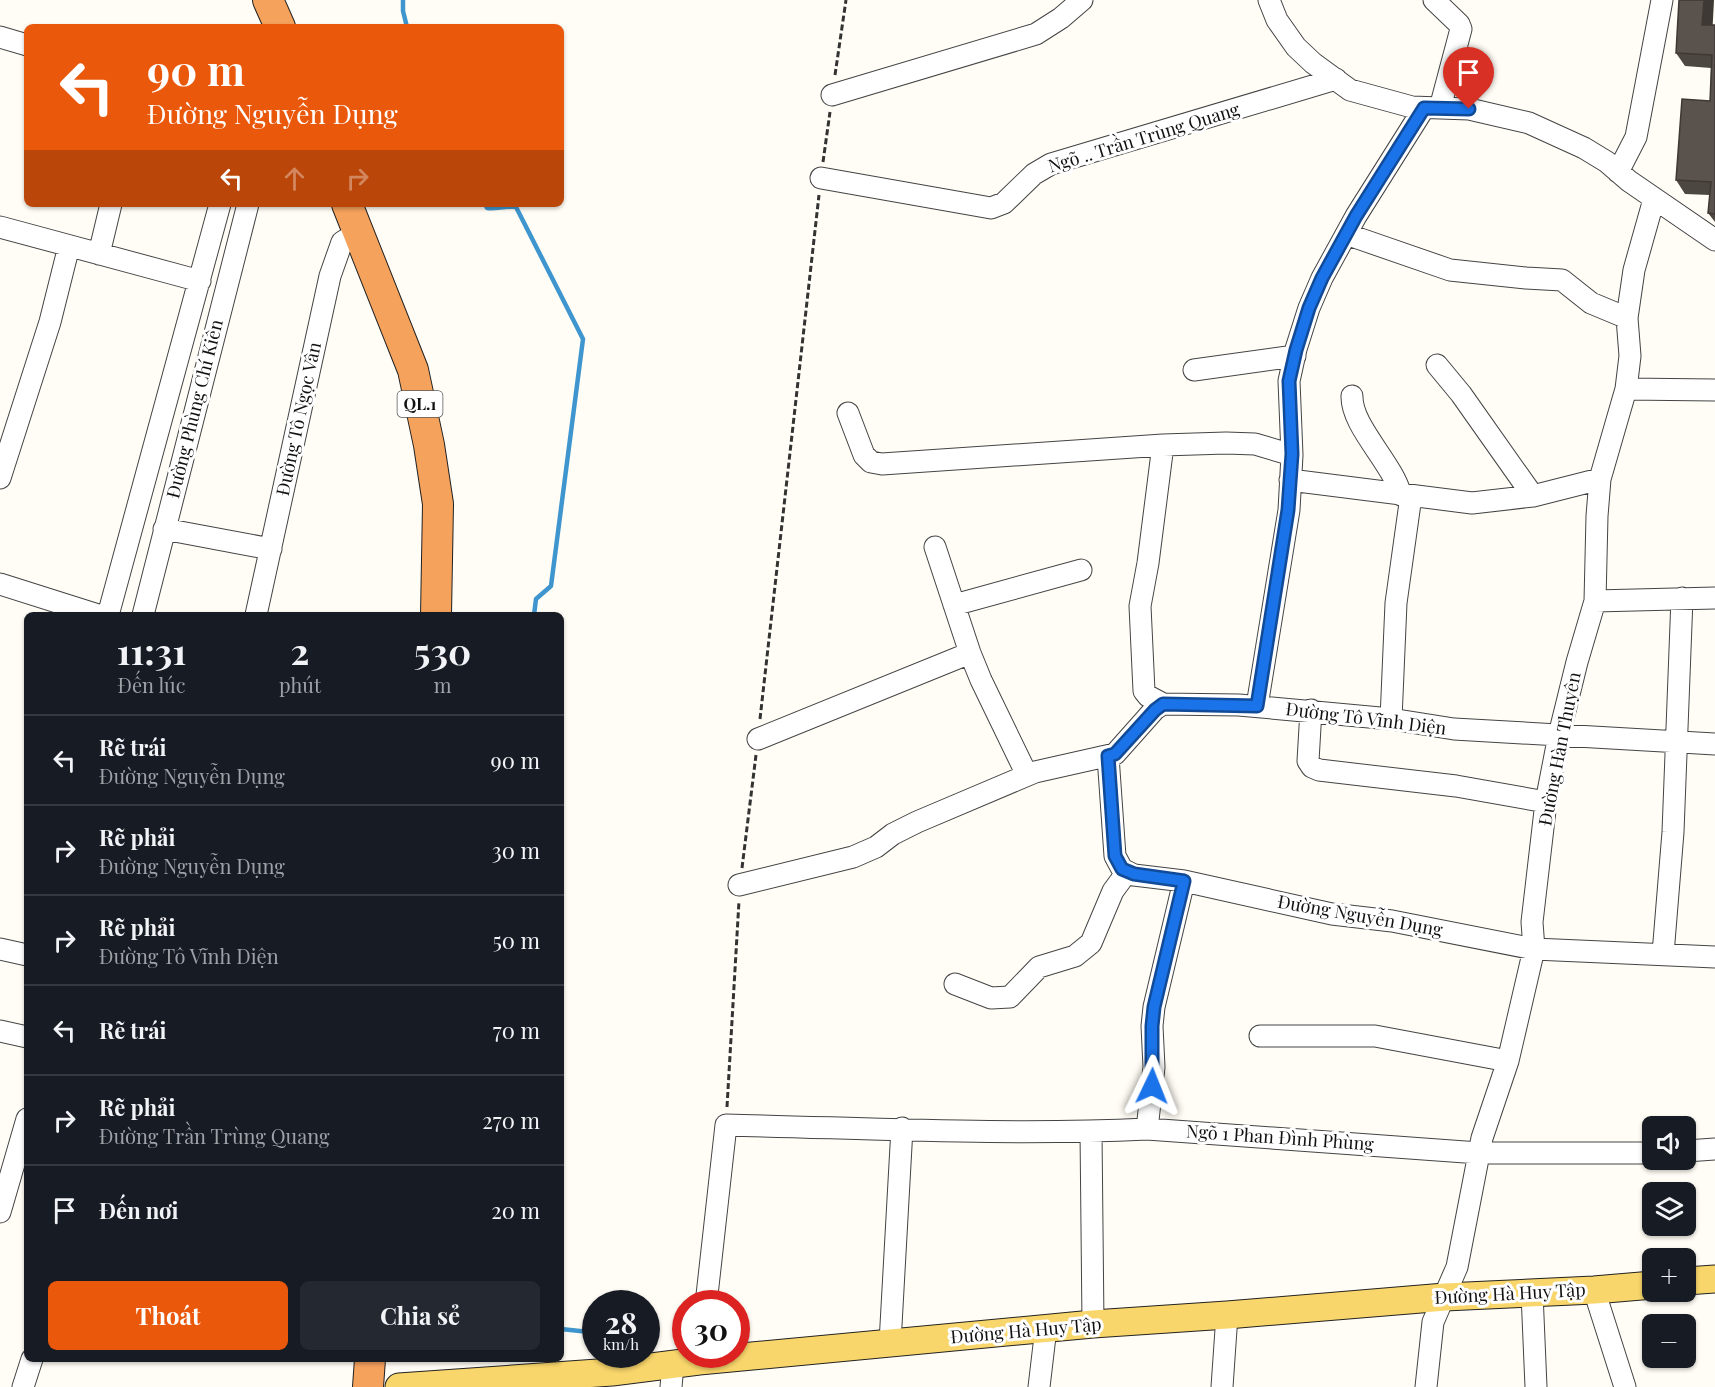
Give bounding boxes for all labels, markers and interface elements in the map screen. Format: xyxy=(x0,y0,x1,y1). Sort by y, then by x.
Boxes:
text: 90 m xyxy=(147,41,245,97)
pin xyxy=(1443,47,1494,109)
icon: left xyxy=(48,48,126,126)
icon: arrive xyxy=(1452,56,1485,89)
street label: Ngõ .. Trần Trùng Quang xyxy=(1044,94,1243,178)
text: Đường Nguyễn Dụng xyxy=(147,95,398,131)
icon: left xyxy=(215,162,248,195)
icon: ahead xyxy=(278,162,311,195)
icon: right xyxy=(341,162,374,195)
street label: Đường Phùng Chí Kiên xyxy=(160,317,228,501)
street label: Đường Tô Ngọc Vân xyxy=(270,340,326,498)
road number: QL.1 xyxy=(398,391,442,417)
text: 11:31 xyxy=(117,626,186,674)
text: 2 xyxy=(291,626,309,674)
text: 530 xyxy=(414,626,471,674)
street label: Đường Hàn Thuyên xyxy=(1532,670,1586,828)
text: Đến lúc xyxy=(118,671,185,698)
text: phút xyxy=(279,671,321,698)
text: m xyxy=(434,671,451,698)
street label: Đường Tô Vĩnh Diện xyxy=(1284,696,1448,740)
text: Rẽ trái xyxy=(99,732,167,762)
icon: left xyxy=(48,744,81,777)
text: 90 m xyxy=(491,745,540,775)
text: Đường Nguyễn Dụng xyxy=(99,762,285,789)
text: Rẽ phải xyxy=(99,822,175,852)
icon: right xyxy=(48,834,81,867)
text: 30 m xyxy=(492,835,540,865)
text: Đường Nguyễn Dụng xyxy=(99,852,285,879)
street label: Đường Nguyễn Dụng xyxy=(1276,889,1445,941)
text: Rẽ phải xyxy=(99,912,175,942)
icon: right xyxy=(48,924,81,957)
text: 50 m xyxy=(493,925,540,955)
text: Đường Tô Vĩnh Diện xyxy=(99,942,279,969)
icon: left xyxy=(48,1014,81,1047)
text: Rẽ trái xyxy=(99,1015,167,1045)
text: 70 m xyxy=(493,1015,540,1045)
position arrow xyxy=(1120,1054,1184,1118)
text: Rẽ phải xyxy=(99,1092,175,1122)
icon: right xyxy=(48,1104,81,1137)
text: 270 m xyxy=(482,1105,540,1135)
map controls xyxy=(1642,1116,1696,1368)
button: sound xyxy=(1642,1116,1696,1170)
street label: Ngõ 1 Phan Đình Phùng xyxy=(1186,1118,1375,1156)
text: Đường Trần Trùng Quang xyxy=(99,1122,329,1149)
button: layers xyxy=(1642,1182,1696,1236)
icon: arrive xyxy=(48,1194,81,1227)
text: Đến nơi xyxy=(99,1195,178,1225)
text: 20 m xyxy=(491,1195,540,1225)
button: + xyxy=(1642,1248,1696,1302)
street label: Đường Hà Huy Tập xyxy=(1434,1277,1586,1309)
button: Thoát xyxy=(48,1281,288,1350)
button: Chia sẻ xyxy=(300,1281,540,1350)
speed limit sign: 30 xyxy=(672,1290,750,1368)
text: 28 xyxy=(605,1302,637,1342)
street label: Đường Hà Huy Tập xyxy=(949,1311,1102,1349)
button: − xyxy=(1642,1314,1696,1368)
text: km/h xyxy=(603,1334,639,1354)

